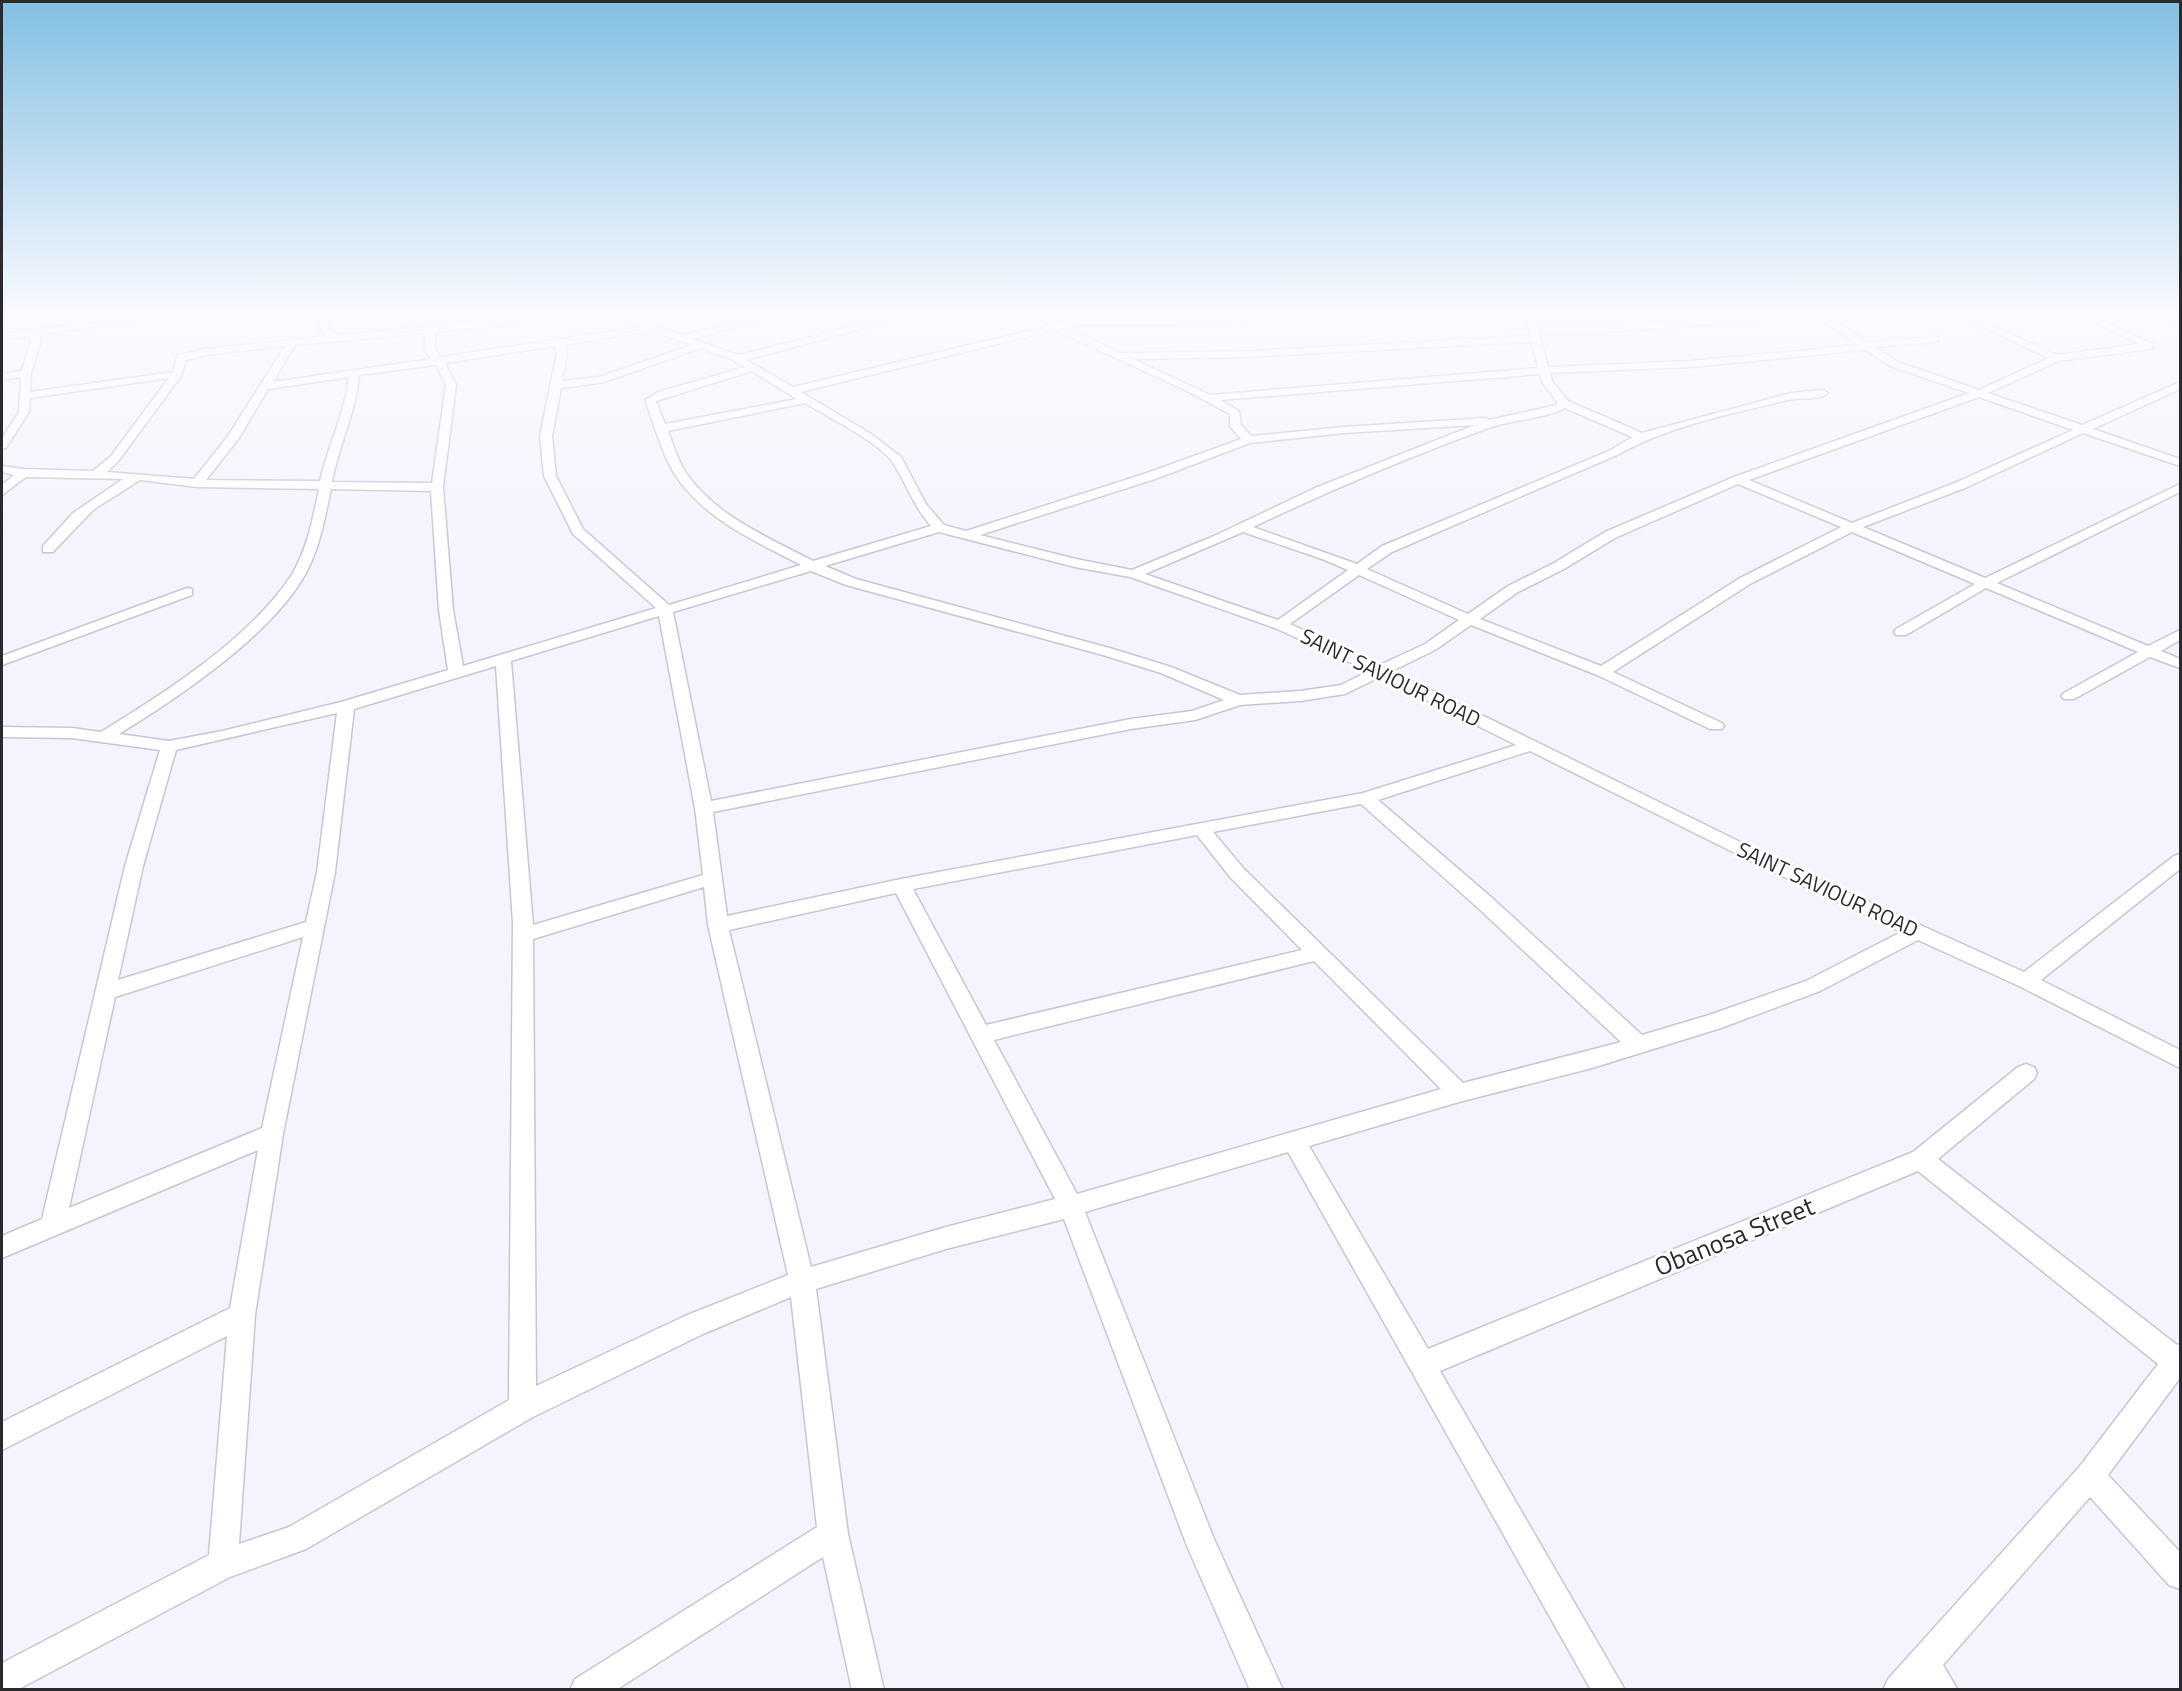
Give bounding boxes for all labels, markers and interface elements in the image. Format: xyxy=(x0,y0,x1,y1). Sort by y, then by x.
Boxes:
street label: SAINT SAVIOUR ROAD xyxy=(1296,619,1486,735)
street label: SAINT SAVIOUR ROAD xyxy=(1732,833,1924,945)
street label: Obanosa Street xyxy=(1648,1186,1820,1286)

